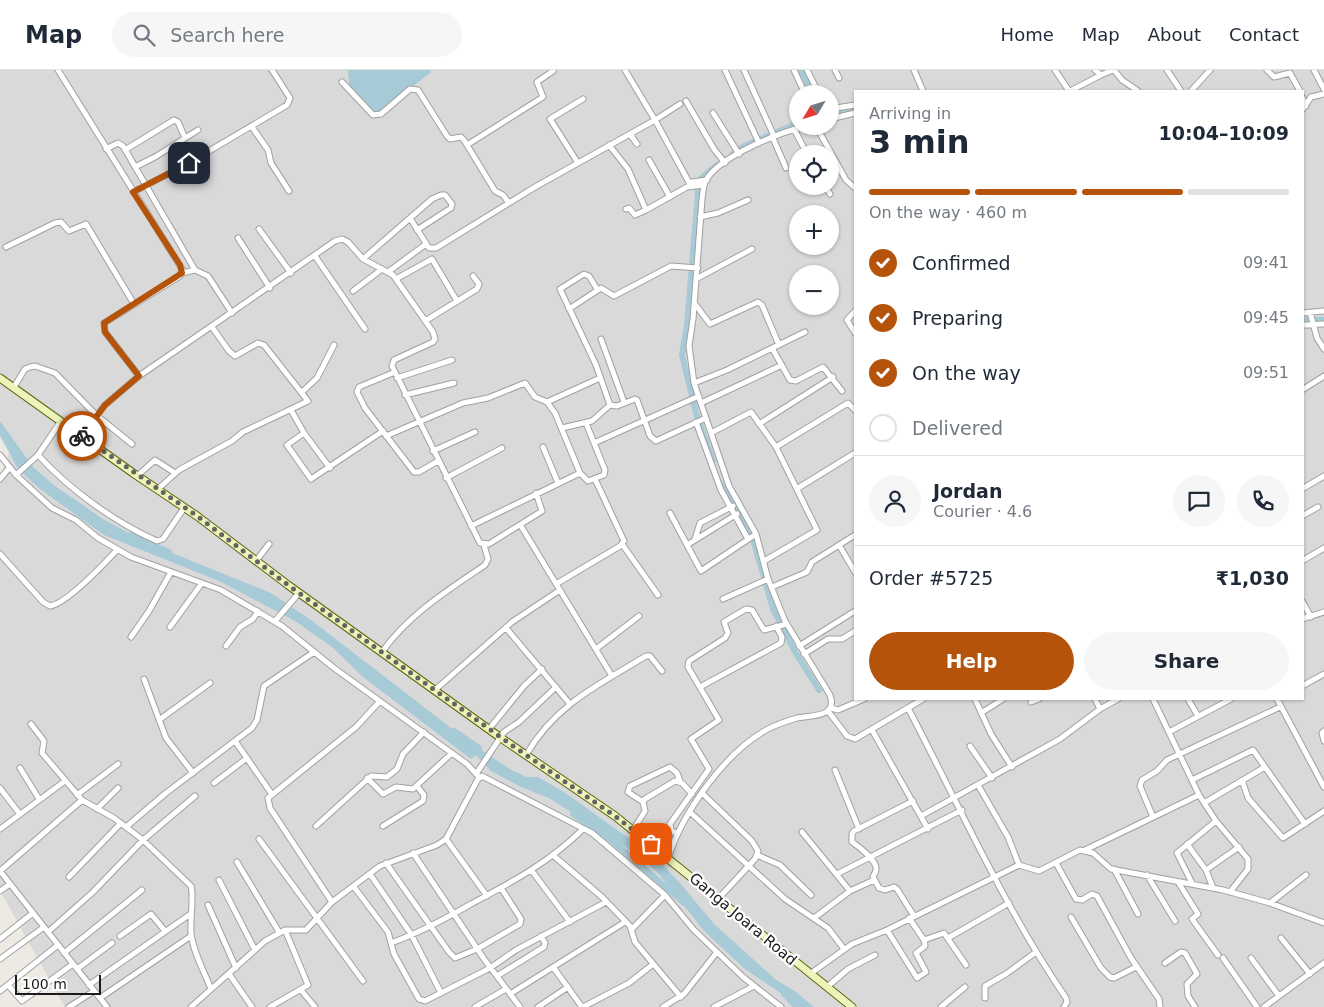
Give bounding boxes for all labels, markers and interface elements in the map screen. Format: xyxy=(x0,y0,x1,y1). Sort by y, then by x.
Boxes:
search box xyxy=(112,12,462,57)
text: Map xyxy=(25,21,82,49)
icon: search xyxy=(130,21,158,49)
text: Search here xyxy=(170,24,284,46)
text: Home xyxy=(1001,24,1054,45)
text: Map xyxy=(1082,24,1120,45)
text: About xyxy=(1148,24,1201,45)
text: Contact xyxy=(1229,24,1299,45)
north arrow xyxy=(789,85,839,135)
map controls xyxy=(789,85,839,315)
text: Arriving in xyxy=(869,104,951,123)
text: 10:04–10:09 xyxy=(1159,122,1289,144)
text: 3 min xyxy=(869,123,970,161)
pin xyxy=(168,142,210,184)
button: locate xyxy=(789,145,839,195)
icon: home xyxy=(175,149,203,177)
text: On the way · 460 m xyxy=(869,203,1027,222)
button: + xyxy=(789,205,839,255)
icon: check xyxy=(869,249,897,277)
text: Confirmed xyxy=(912,252,1011,274)
text: 09:41 xyxy=(1243,253,1289,272)
button: − xyxy=(789,265,839,315)
icon: check xyxy=(869,304,897,332)
text: Preparing xyxy=(912,307,1003,329)
text: 09:45 xyxy=(1243,308,1289,327)
icon: check xyxy=(869,359,897,387)
text: On the way xyxy=(912,362,1021,384)
text: 09:51 xyxy=(1243,363,1289,382)
courier xyxy=(57,411,107,461)
text: Delivered xyxy=(912,417,1003,439)
icon: bike xyxy=(68,422,96,450)
button: person xyxy=(869,475,921,527)
button: chat xyxy=(1173,475,1225,527)
button: phone xyxy=(1237,475,1289,527)
text: Jordan xyxy=(933,480,1002,502)
text: Courier · 4.6 xyxy=(933,502,1032,521)
text: Order #5725 xyxy=(869,567,993,589)
text: ₹1,030 xyxy=(1216,567,1289,589)
button: Help xyxy=(869,632,1074,690)
button: Share xyxy=(1084,632,1289,690)
pin xyxy=(630,823,672,865)
icon: bag xyxy=(637,830,665,858)
street label: Ganga Joara Road xyxy=(686,869,800,969)
scale bar xyxy=(15,972,101,995)
text: 100 m xyxy=(22,976,67,992)

